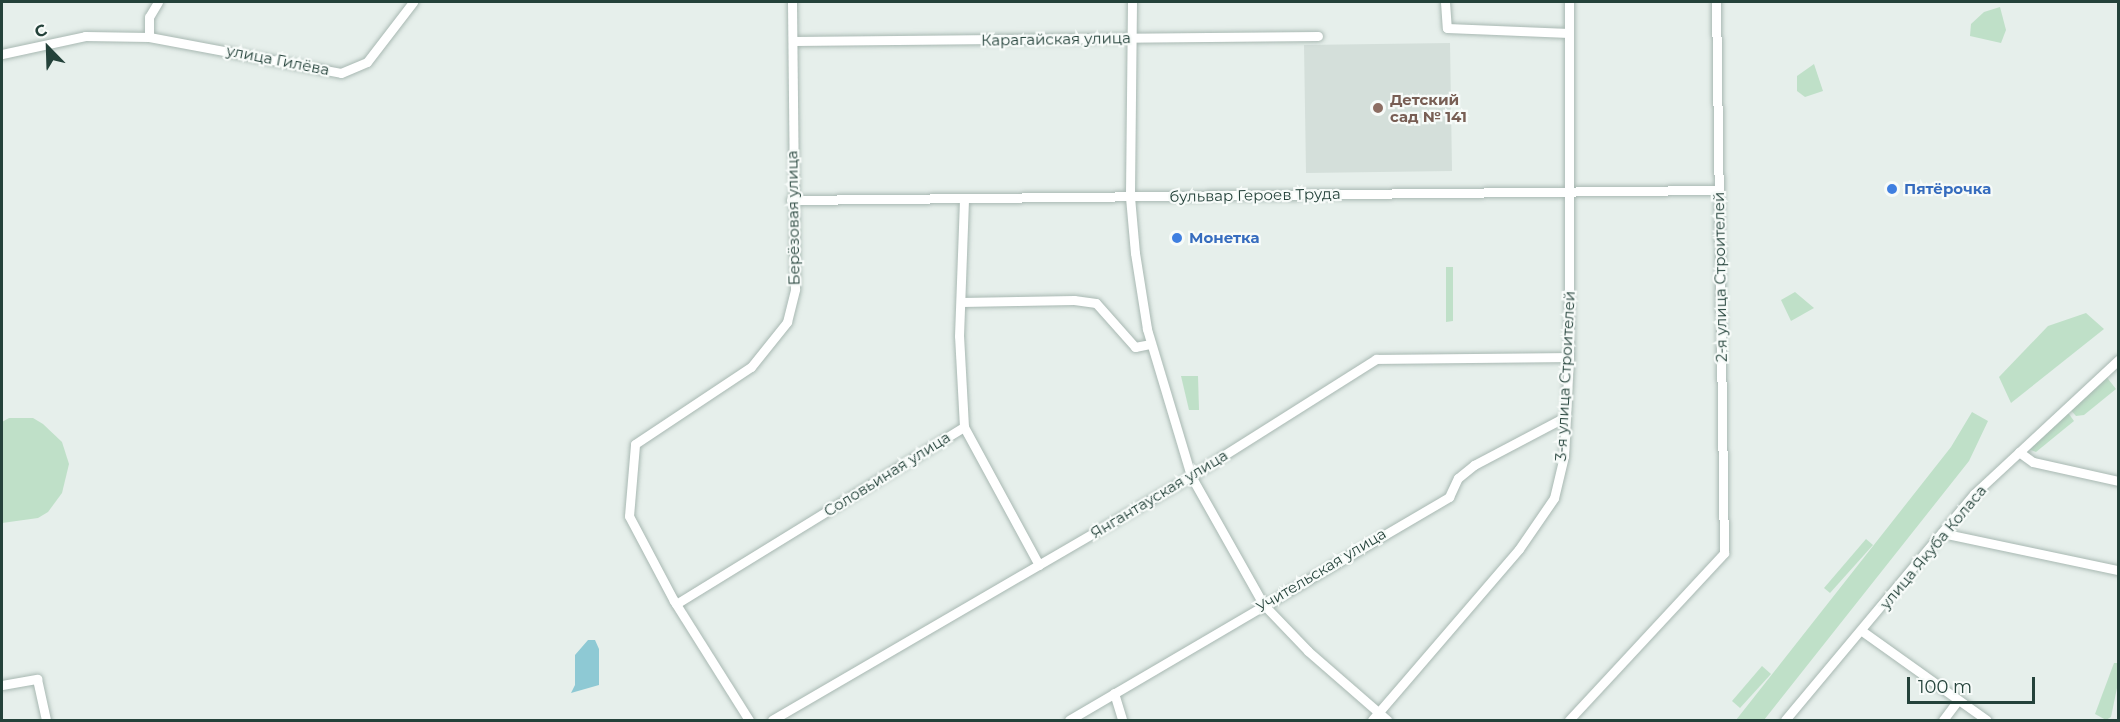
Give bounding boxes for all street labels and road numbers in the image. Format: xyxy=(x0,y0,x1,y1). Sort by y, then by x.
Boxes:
street label: Карагайская улица xyxy=(981,29,1131,49)
street label: улица Гилёва xyxy=(225,41,331,79)
street label: Берёзовая улица xyxy=(783,150,803,286)
street label: бульвар Героев Труда xyxy=(1169,185,1341,205)
street label: 2-я улица Строителей xyxy=(1710,192,1730,362)
street label: 3-я улица Строителей xyxy=(1552,290,1578,462)
street label: Соловьиная улица xyxy=(821,428,953,520)
street label: Янгантауская улица xyxy=(1087,446,1231,542)
street label: улица Якуба Коласа xyxy=(1876,481,1990,613)
street label: Учительская улица xyxy=(1253,524,1389,616)

